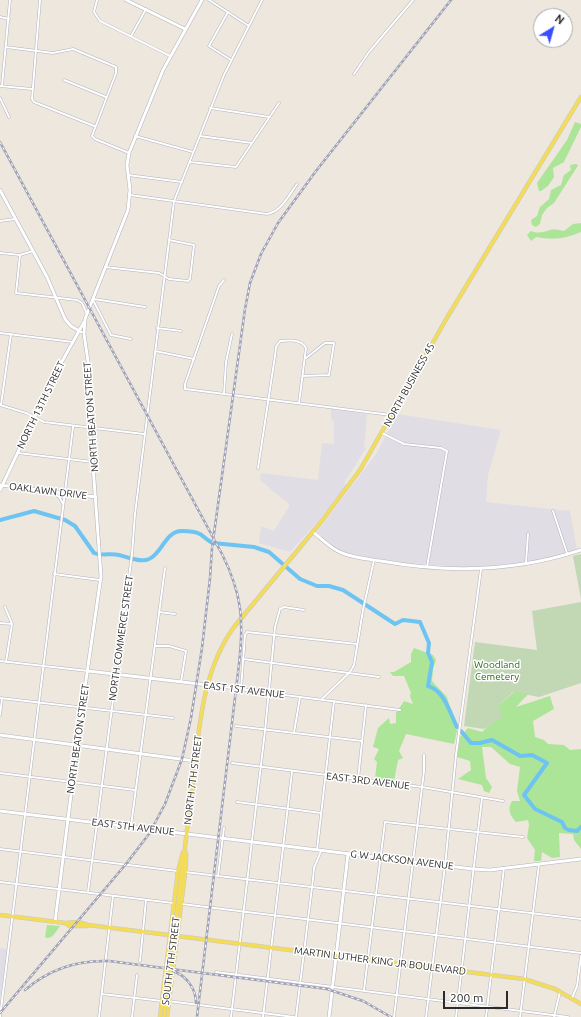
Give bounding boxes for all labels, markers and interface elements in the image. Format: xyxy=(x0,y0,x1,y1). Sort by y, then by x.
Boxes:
north arrow xyxy=(533,8,573,48)
text: N xyxy=(553,12,567,26)
street label: NORTH BUSINESS 45 xyxy=(381,341,437,429)
street label: NORTH 13TH STREET xyxy=(15,359,67,451)
street label: NORTH BEATON STREET xyxy=(81,362,101,472)
street label: OAKLAWN DRIVE xyxy=(8,480,88,502)
street label: NORTH COMMERCE STREET xyxy=(106,574,136,702)
park label: Woodland Cemetery xyxy=(474,659,520,682)
street label: EAST 1ST AVENUE xyxy=(203,679,285,701)
street label: NORTH BEATON STREET xyxy=(64,684,92,794)
street label: NORTH 7TH STREET xyxy=(182,735,204,825)
street label: EAST 3RD AVENUE xyxy=(325,770,411,792)
street label: EAST 5TH AVENUE xyxy=(91,816,175,838)
street label: G W JACKSON AVENUE xyxy=(350,848,454,872)
street label: SOUTH 7TH STREET xyxy=(160,916,182,1006)
street label: MARTIN LUTHER KING JR BOULEVARD xyxy=(293,945,467,977)
scale bar xyxy=(445,983,510,1009)
text: 200 m xyxy=(450,991,483,1004)

